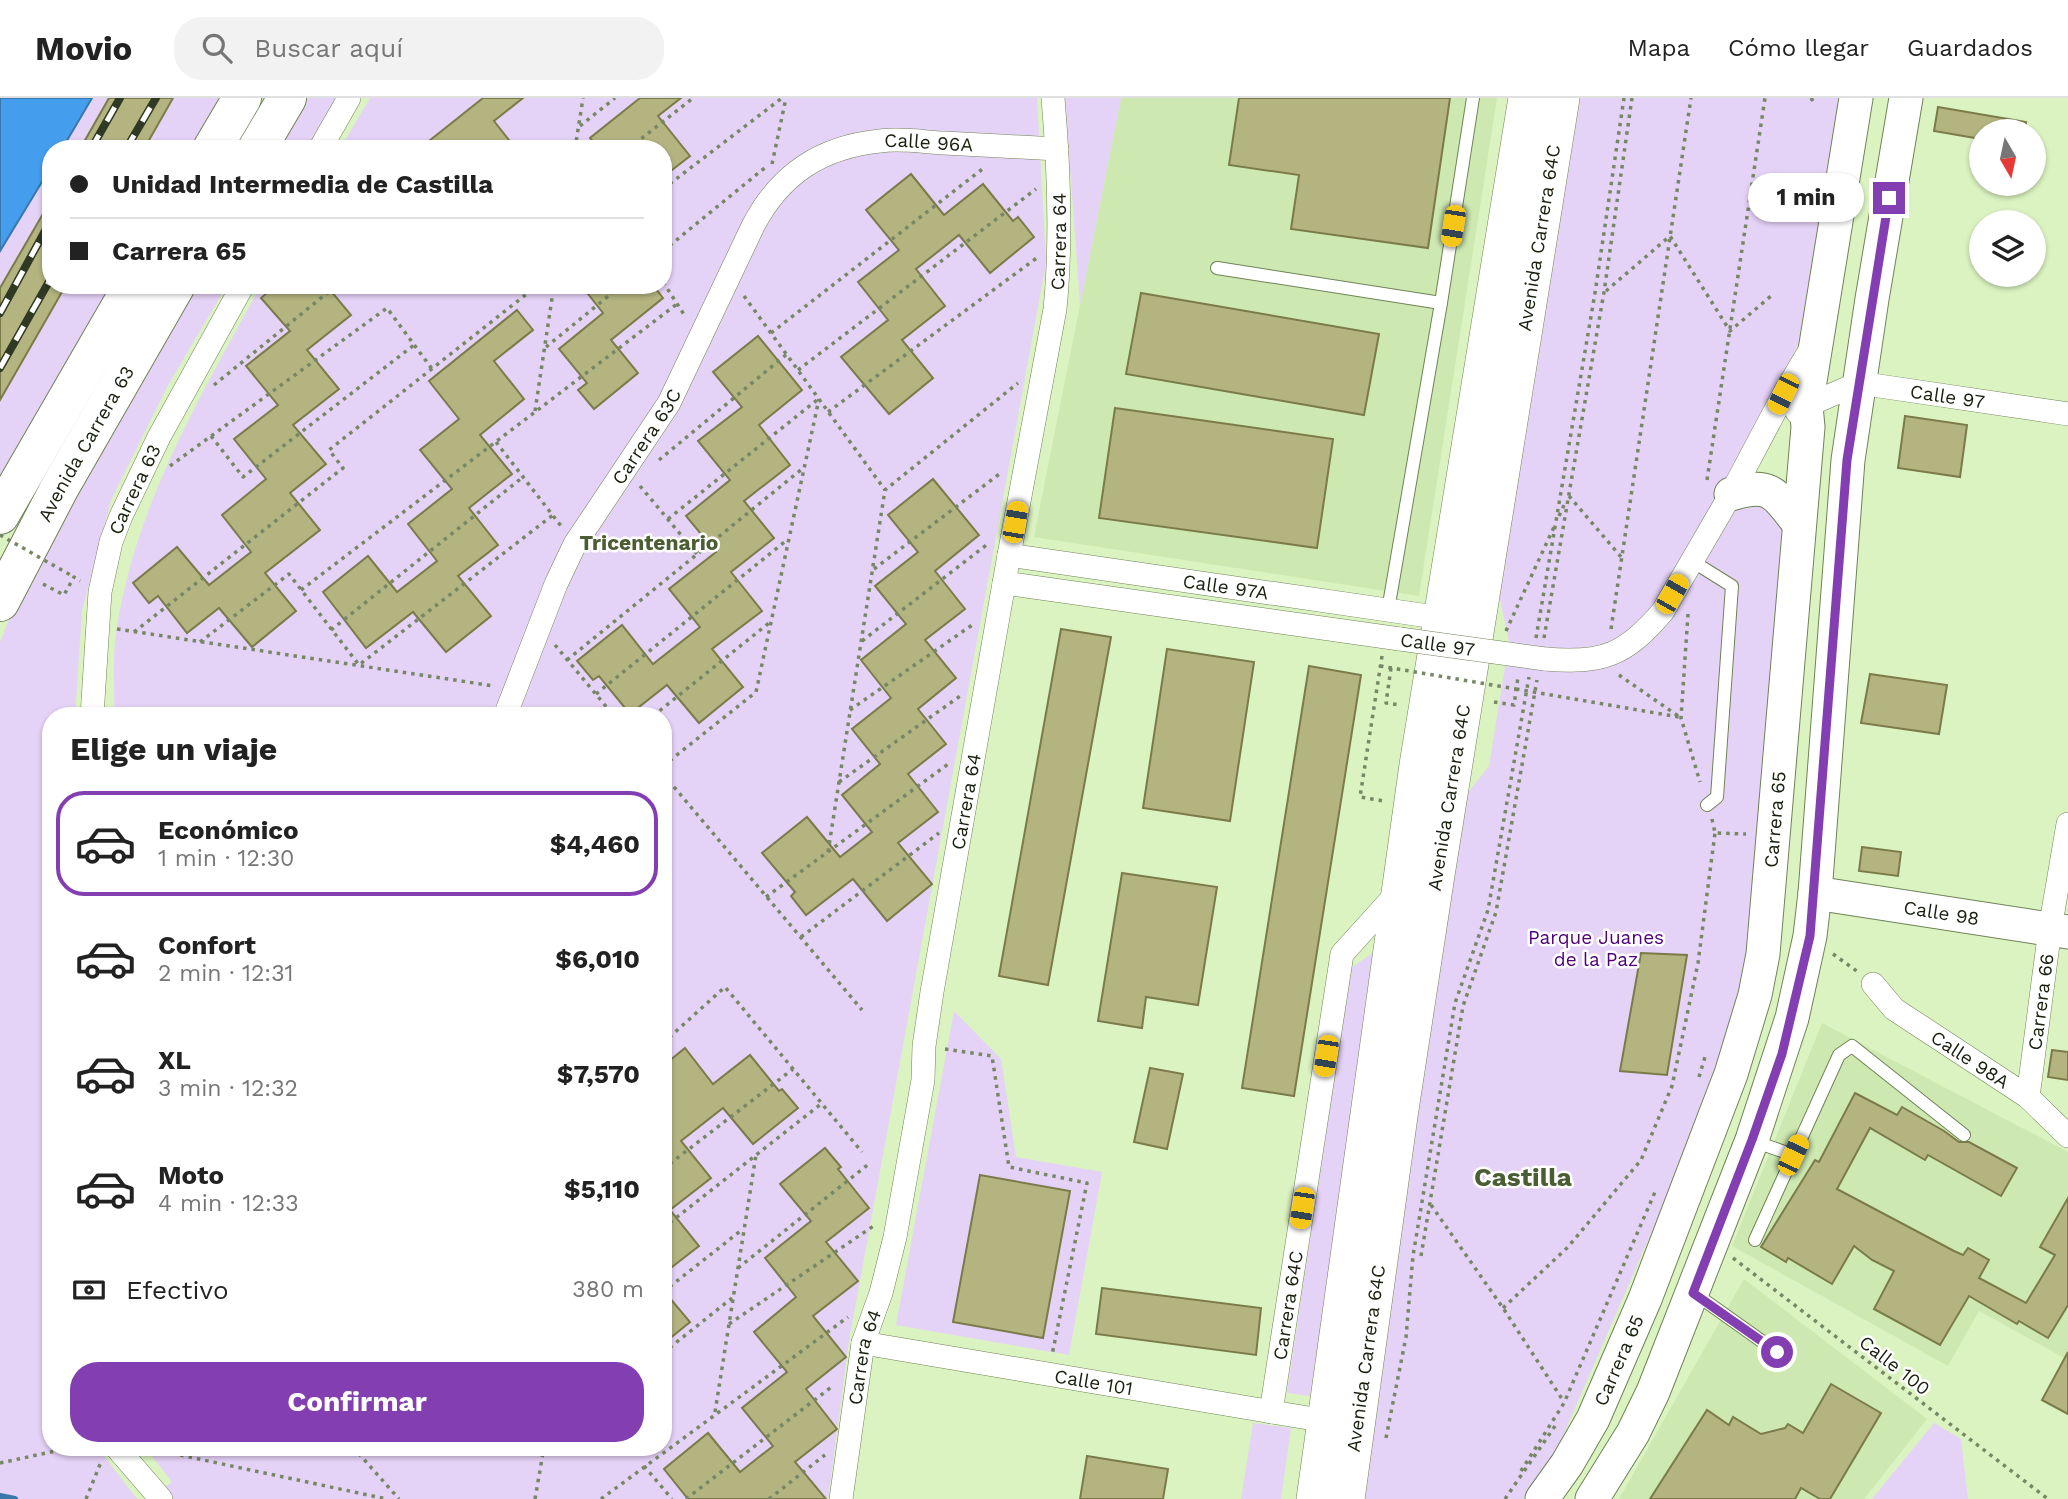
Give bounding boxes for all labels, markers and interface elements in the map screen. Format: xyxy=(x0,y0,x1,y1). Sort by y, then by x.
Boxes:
search box xyxy=(174,17,664,80)
text: Movio xyxy=(35,29,132,68)
icon: search xyxy=(198,29,236,67)
text: Buscar aquí xyxy=(254,33,403,63)
text: Mapa xyxy=(1628,34,1690,62)
text: Cómo llegar xyxy=(1728,34,1869,62)
text: Guardados xyxy=(1907,34,2033,62)
north arrow xyxy=(1969,119,2046,196)
map controls xyxy=(1969,119,2046,287)
street label: Calle 96A xyxy=(884,129,974,157)
street label: Avenida Carrera 64C xyxy=(1513,143,1565,333)
text: Unidad Intermedia de Castilla xyxy=(112,169,493,199)
callout: 1 min xyxy=(1749,174,1864,222)
route end xyxy=(1873,182,1905,214)
text: 1 min xyxy=(1776,184,1836,211)
street label: Carrera 64 xyxy=(1046,193,1071,291)
car xyxy=(1440,204,1467,248)
button: layers xyxy=(1969,210,2046,287)
text: Carrera 65 xyxy=(112,236,246,266)
street label: Avenida Carrera 63 xyxy=(33,361,141,525)
car xyxy=(1765,371,1802,417)
street label: Calle 97 xyxy=(1909,380,1986,413)
street label: Carrera 63C xyxy=(607,385,686,489)
street label: Carrera 63 xyxy=(105,441,165,539)
car xyxy=(1002,499,1029,545)
district label: Tricentenario xyxy=(580,530,718,555)
street label: Calle 97A xyxy=(1181,569,1271,605)
car xyxy=(1653,571,1692,617)
street label: Calle 97 xyxy=(1399,628,1476,661)
street label: Avenida Carrera 64C xyxy=(1423,702,1475,893)
text: Elige un viaje xyxy=(70,730,277,768)
street label: Carrera 64 xyxy=(946,752,986,852)
street label: Carrera 65 xyxy=(1759,770,1791,869)
icon: car xyxy=(74,812,137,875)
text: Económico xyxy=(158,815,299,845)
text: $4,460 xyxy=(550,829,640,859)
text: 1 min · 12:30 xyxy=(158,845,294,872)
street label: Calle 98 xyxy=(1902,896,1981,930)
park label: Parque Juanes de la Paz xyxy=(1528,926,1664,971)
icon: car xyxy=(74,927,137,990)
text: Confort xyxy=(158,930,256,960)
text: $6,010 xyxy=(555,944,640,974)
street label: Carrera 66 xyxy=(2023,952,2059,1052)
text: 2 min · 12:31 xyxy=(158,960,294,987)
street label: Calle 98A xyxy=(1927,1026,2014,1094)
car xyxy=(1313,1034,1340,1078)
icon: car xyxy=(74,1042,137,1105)
text: XL xyxy=(158,1045,191,1075)
text: $7,570 xyxy=(557,1059,640,1089)
text: 3 min · 12:32 xyxy=(158,1075,298,1102)
car xyxy=(1775,1132,1812,1178)
icon: car xyxy=(74,1157,137,1220)
text: Moto xyxy=(158,1160,224,1190)
district label: Castilla xyxy=(1474,1162,1572,1192)
text: $5,110 xyxy=(564,1174,640,1204)
car xyxy=(1289,1186,1316,1230)
text: 4 min · 12:33 xyxy=(158,1190,299,1217)
street label: Carrera 64C xyxy=(1268,1249,1308,1362)
street label: Avenida Carrera 64C xyxy=(1342,1263,1390,1454)
icon: cash xyxy=(70,1271,108,1309)
text: Efectivo xyxy=(126,1275,229,1305)
text: 380 m xyxy=(572,1276,644,1303)
street label: Carrera 64 xyxy=(843,1306,886,1406)
street label: Carrera 65 xyxy=(1589,1311,1649,1410)
street label: Calle 100 xyxy=(1855,1331,1935,1400)
route start xyxy=(1761,1336,1793,1368)
button: Confirmar xyxy=(70,1362,644,1442)
street label: Calle 101 xyxy=(1053,1364,1135,1400)

